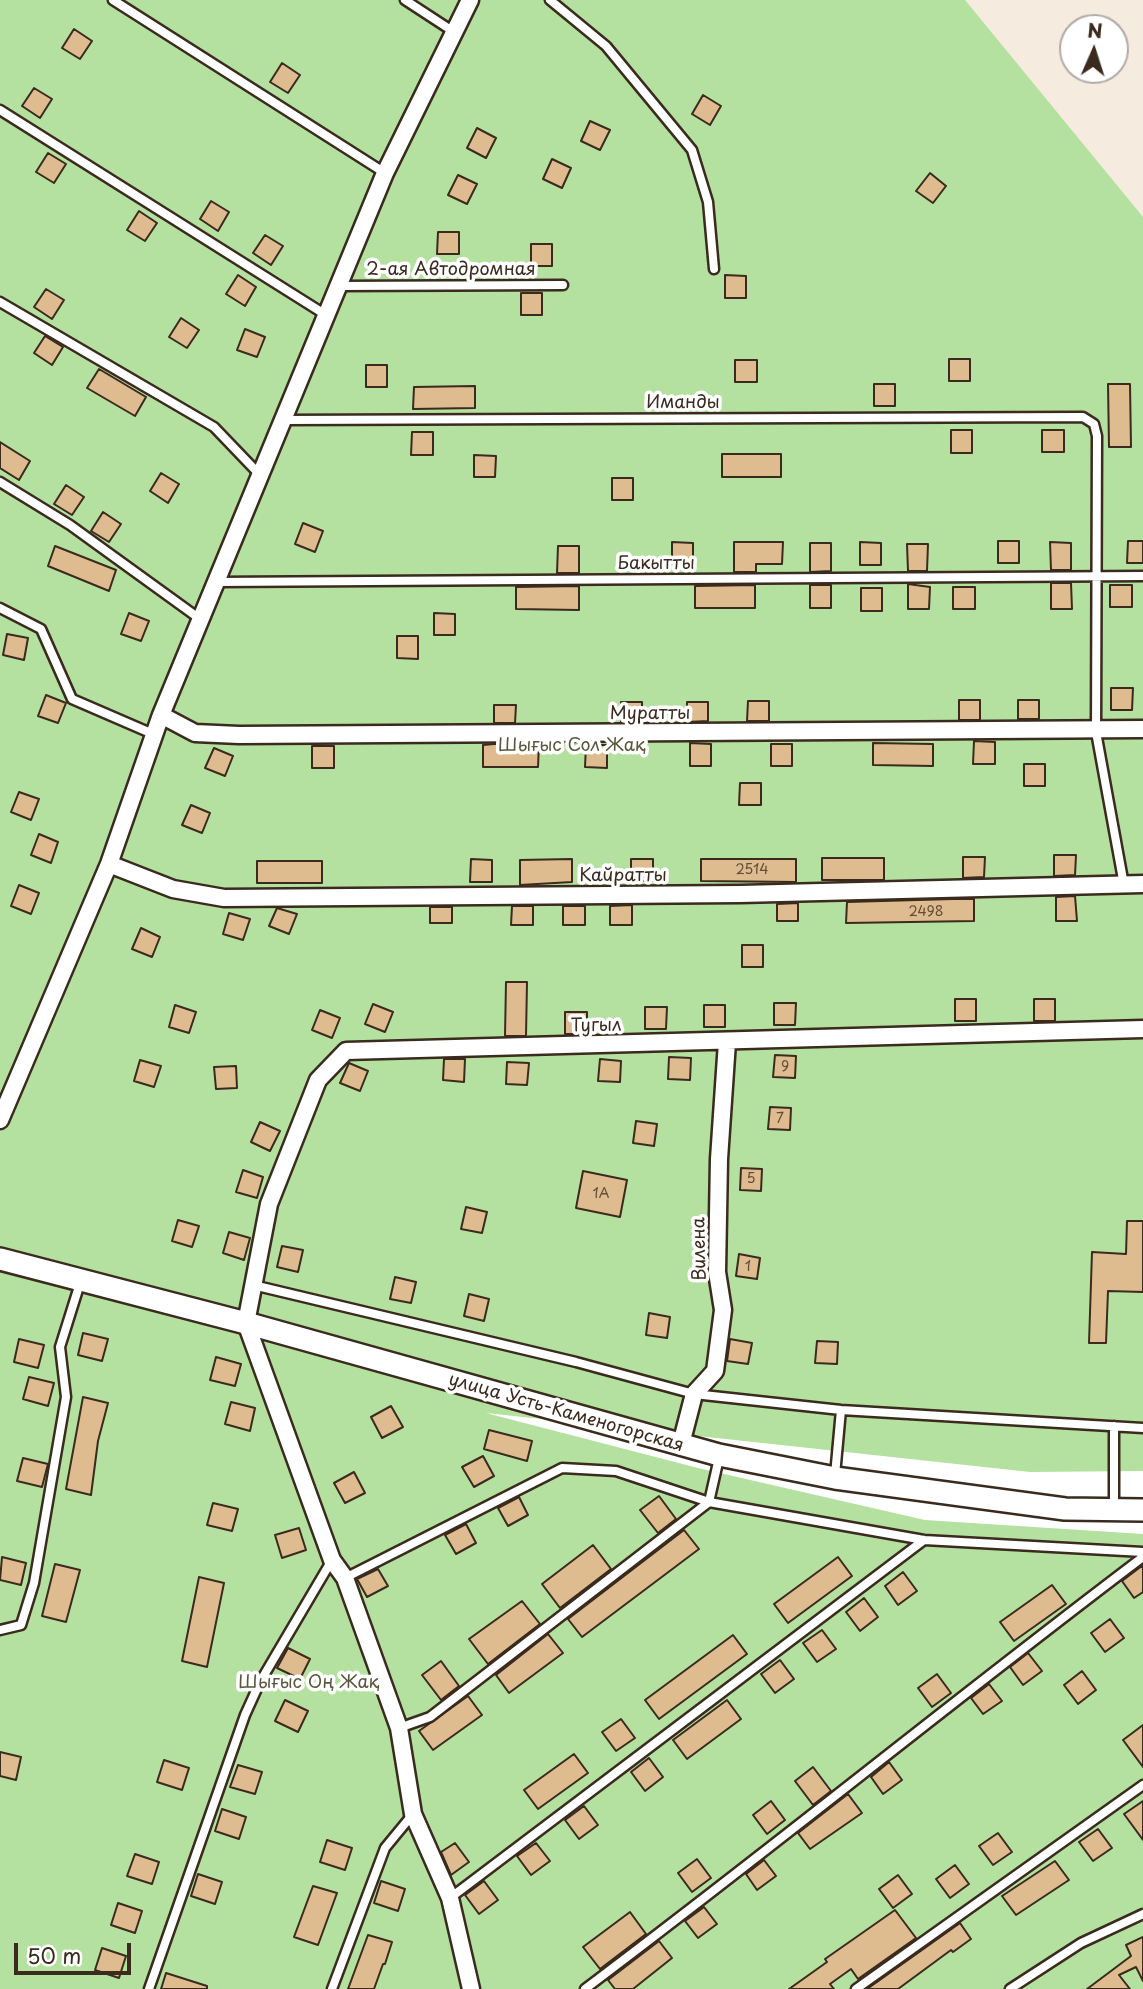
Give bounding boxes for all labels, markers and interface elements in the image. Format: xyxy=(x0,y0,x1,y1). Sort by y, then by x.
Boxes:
north arrow xyxy=(1059,14,1129,84)
text: N xyxy=(1087,16,1103,44)
street label: 2-ая Автодромная xyxy=(366,259,536,281)
street label: Иманды xyxy=(646,392,720,414)
street label: Бакытты xyxy=(617,553,695,575)
street label: Муратты xyxy=(610,703,690,725)
park label: Шығыс Сол Жақ xyxy=(498,735,646,757)
house number: 2514 xyxy=(735,862,769,878)
street label: Кайратты xyxy=(579,865,667,887)
house number: 2498 xyxy=(909,904,943,920)
street label: Тугыл xyxy=(570,1015,622,1037)
house number: 9 xyxy=(781,1059,789,1075)
house number: 7 xyxy=(776,1111,784,1127)
house number: 5 xyxy=(746,1171,756,1187)
house number: 1А xyxy=(592,1186,610,1202)
street label: Вилена xyxy=(689,1217,711,1281)
house number: 1 xyxy=(745,1259,751,1275)
street label: улица Усть-Каменогорская xyxy=(446,1369,686,1457)
park label: Шығыс Оң Жақ xyxy=(238,1672,380,1694)
scale bar xyxy=(18,1930,135,1974)
text: 50 m xyxy=(27,1939,81,1971)

